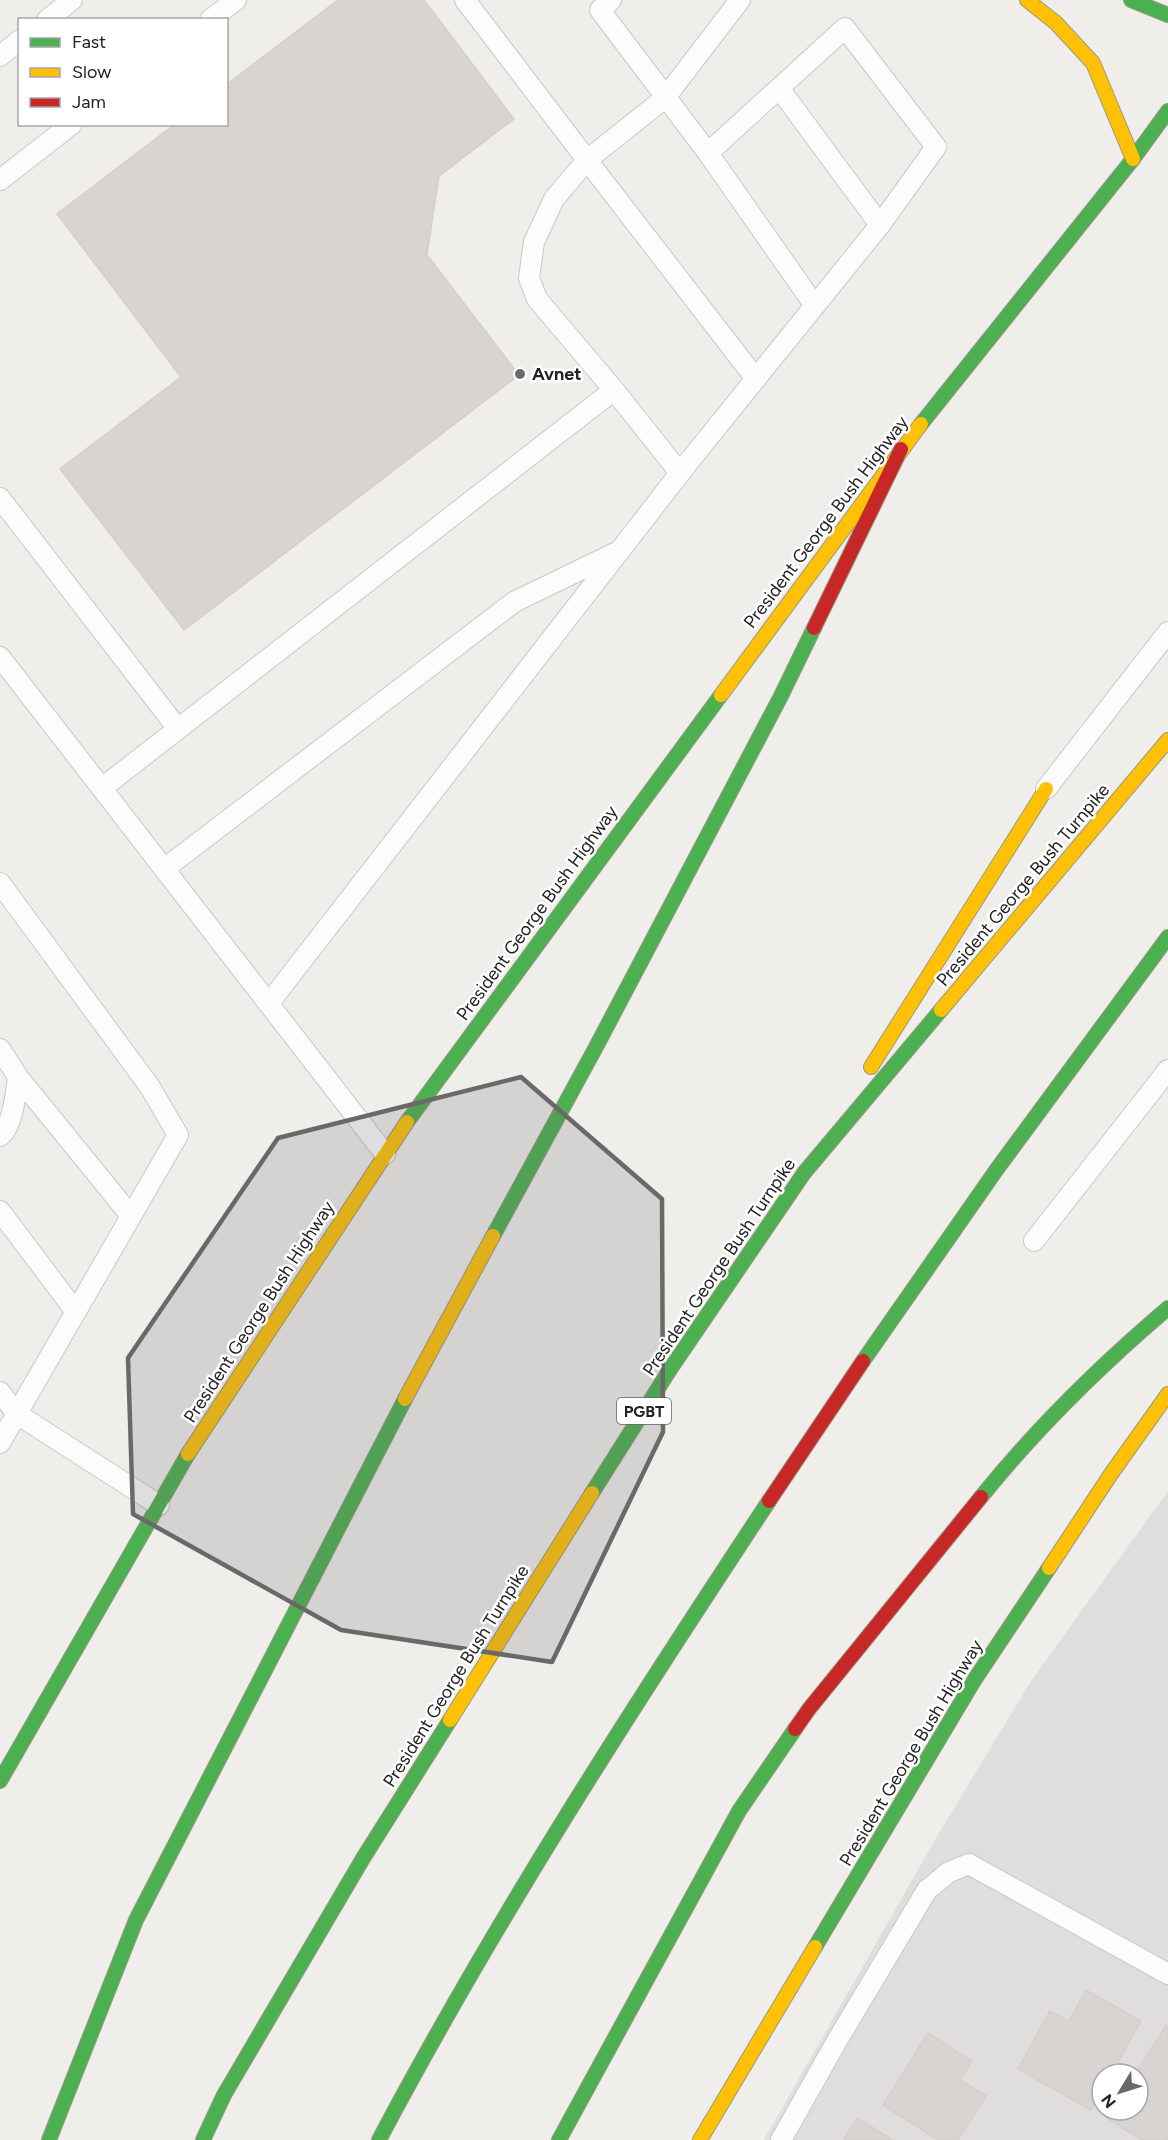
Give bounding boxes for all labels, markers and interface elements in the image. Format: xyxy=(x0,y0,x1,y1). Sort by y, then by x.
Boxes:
legend xyxy=(18,18,228,126)
text: Fast xyxy=(72,31,106,53)
text: Slow xyxy=(72,61,111,83)
text: Jam xyxy=(72,91,106,113)
place label: Avnet xyxy=(532,363,582,385)
marker: Avnet xyxy=(513,367,527,381)
street label: President George Bush Highway xyxy=(739,411,913,632)
street label: President George Bush Turnpike xyxy=(932,779,1114,991)
street label: President George Bush Highway xyxy=(452,801,623,1025)
street label: President George Bush Turnpike xyxy=(638,1154,800,1380)
street label: President George Bush Highway xyxy=(179,1197,339,1427)
road number: PGBT xyxy=(617,1398,671,1424)
street label: President George Bush Turnpike xyxy=(378,1561,534,1791)
street label: President George Bush Highway xyxy=(835,1636,988,1870)
north arrow xyxy=(1090,2062,1150,2122)
text: N xyxy=(1097,2090,1120,2112)

